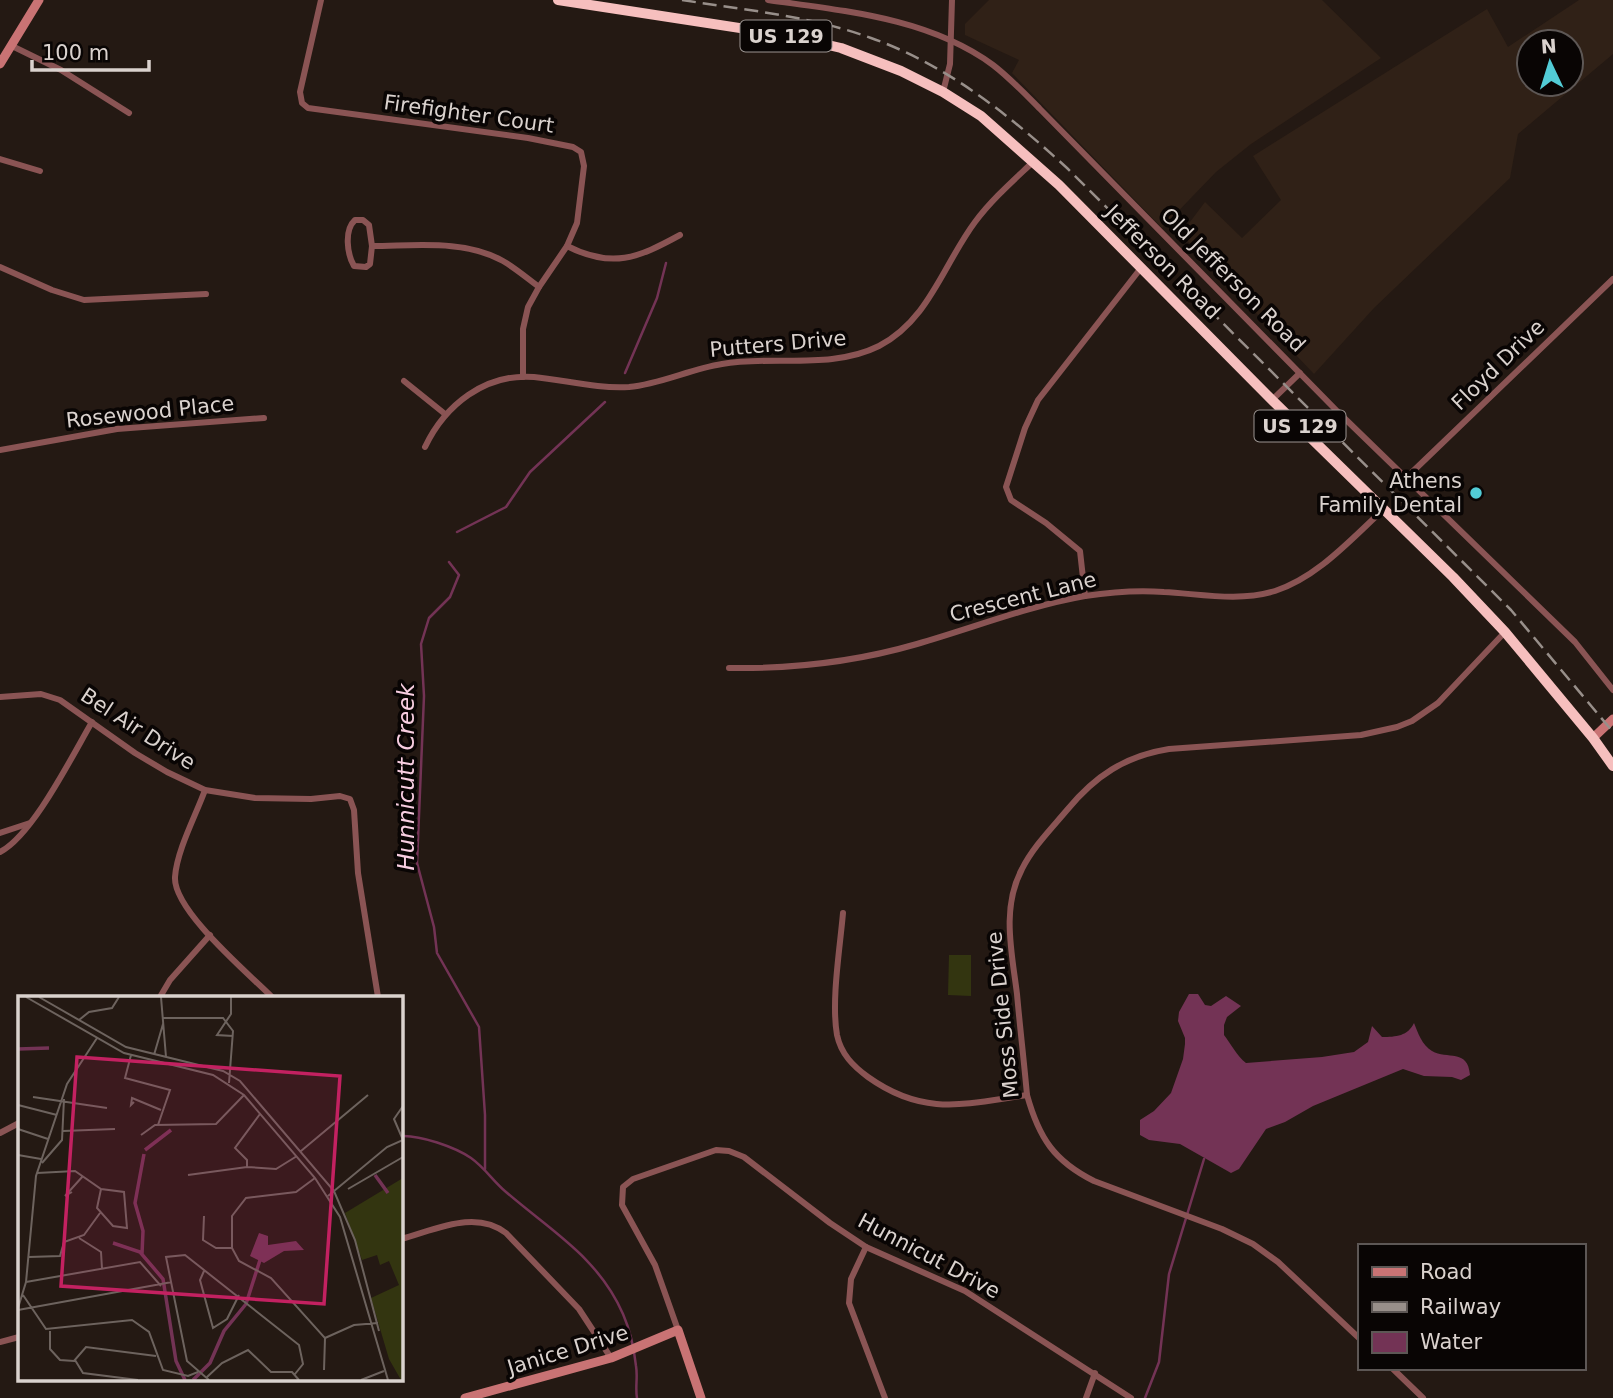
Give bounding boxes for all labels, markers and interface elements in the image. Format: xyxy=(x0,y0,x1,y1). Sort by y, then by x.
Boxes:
road number: US 129 xyxy=(740,20,832,52)
scale bar xyxy=(32,28,149,72)
north arrow xyxy=(1515,28,1585,98)
text: N xyxy=(1540,35,1558,58)
text: 100 m xyxy=(42,41,109,65)
street label: Firefighter Court xyxy=(382,90,556,138)
street label: Jefferson Road xyxy=(1099,198,1225,324)
street label: Old Jefferson Road xyxy=(1156,203,1310,357)
street label: Floyd Drive xyxy=(1447,315,1549,415)
street label: Putters Drive xyxy=(709,326,847,362)
street label: Rosewood Place xyxy=(65,391,235,433)
road number: US 129 xyxy=(1254,410,1346,442)
place label: Athens Family Dental xyxy=(1318,469,1462,517)
marker: Athens Family Dental xyxy=(1468,485,1484,501)
street label: Crescent Lane xyxy=(947,567,1099,627)
water label: Hunnicutt Creek xyxy=(393,682,419,871)
street label: Bel Air Drive xyxy=(76,683,200,775)
street label: Moss Side Drive xyxy=(982,930,1024,1100)
inset map xyxy=(18,996,402,1380)
street label: Hunnicut Drive xyxy=(854,1208,1004,1304)
legend xyxy=(1358,1244,1585,1370)
text: Road xyxy=(1420,1260,1473,1284)
text: Railway xyxy=(1420,1295,1501,1319)
street label: Janice Drive xyxy=(503,1320,631,1380)
text: Water xyxy=(1420,1330,1482,1354)

